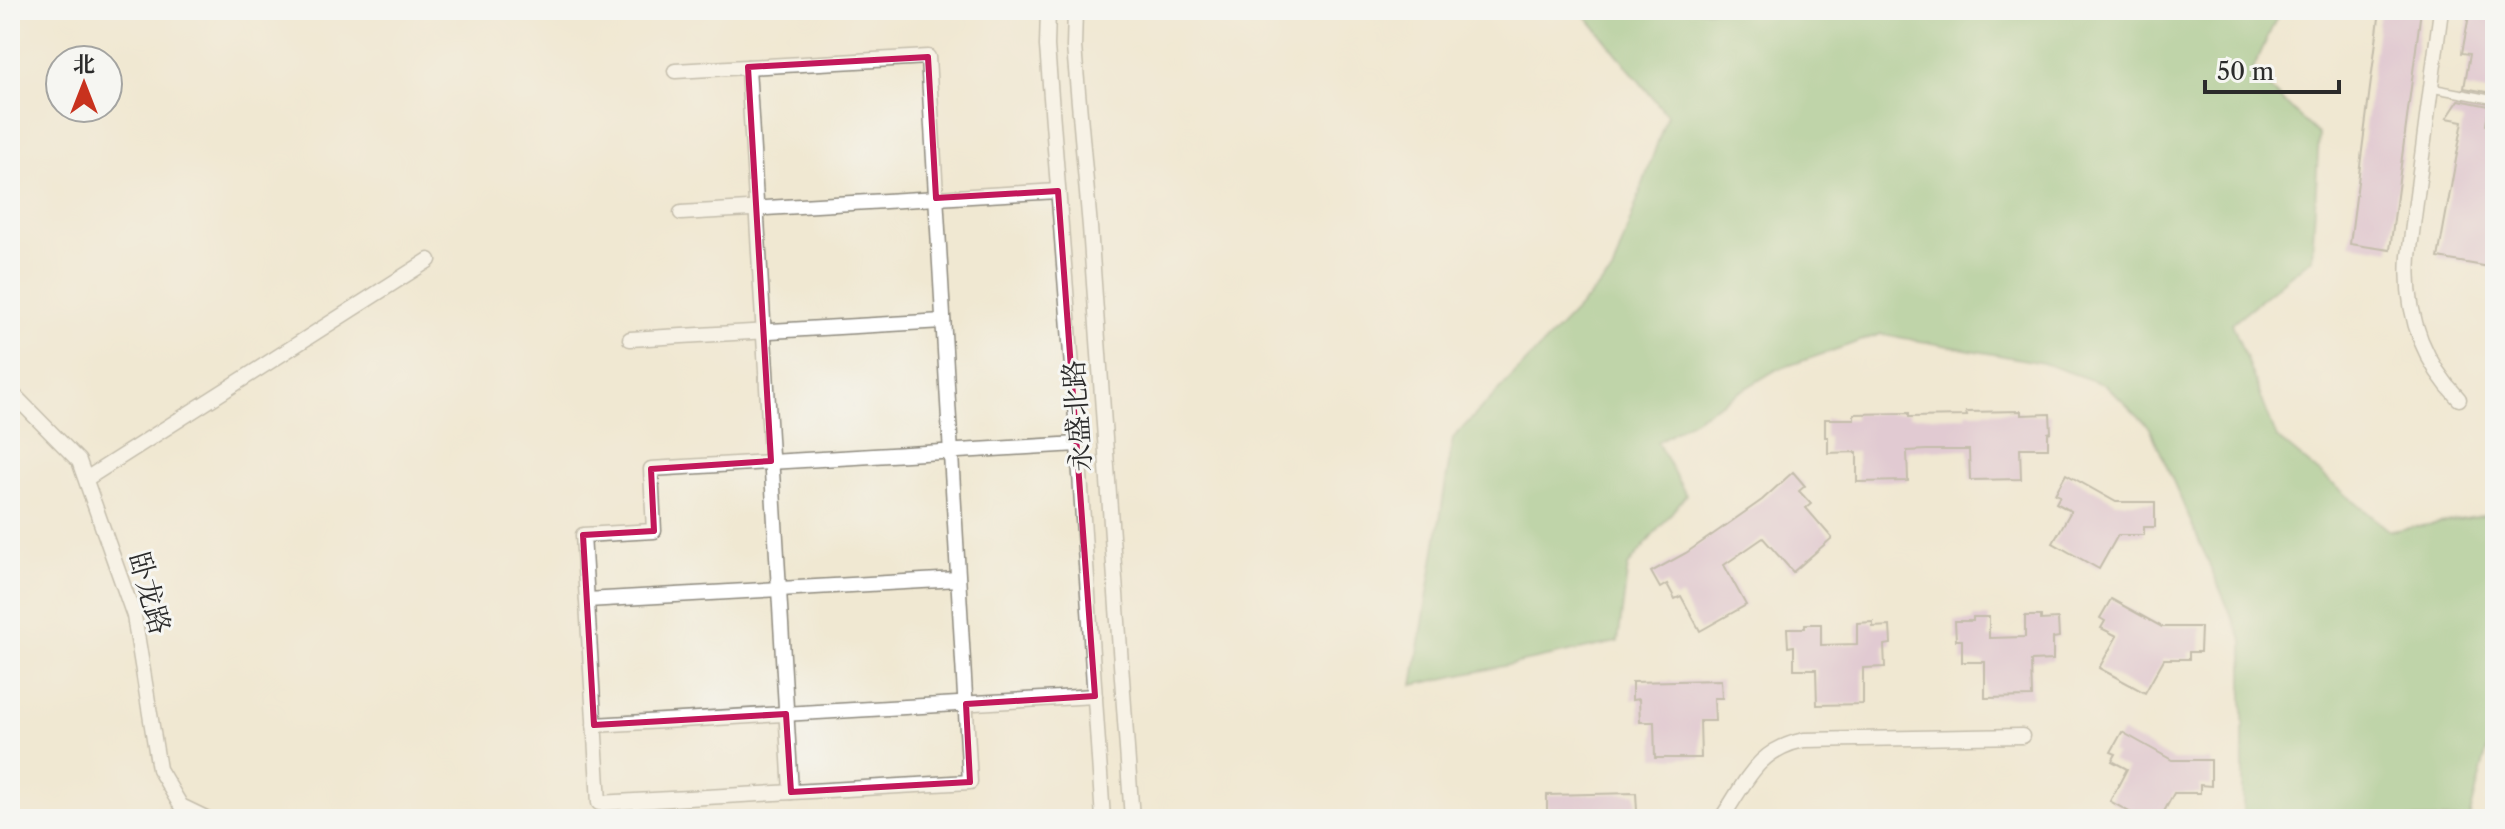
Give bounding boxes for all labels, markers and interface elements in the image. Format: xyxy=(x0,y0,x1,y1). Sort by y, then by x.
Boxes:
north arrow xyxy=(44,44,124,124)
scale bar xyxy=(2205,44,2339,94)
text: 北 xyxy=(73,51,95,78)
text: 50 m xyxy=(2217,57,2274,86)
street label: 永盛北路 xyxy=(1056,359,1098,473)
street label: 卧龙路 xyxy=(122,548,178,638)

